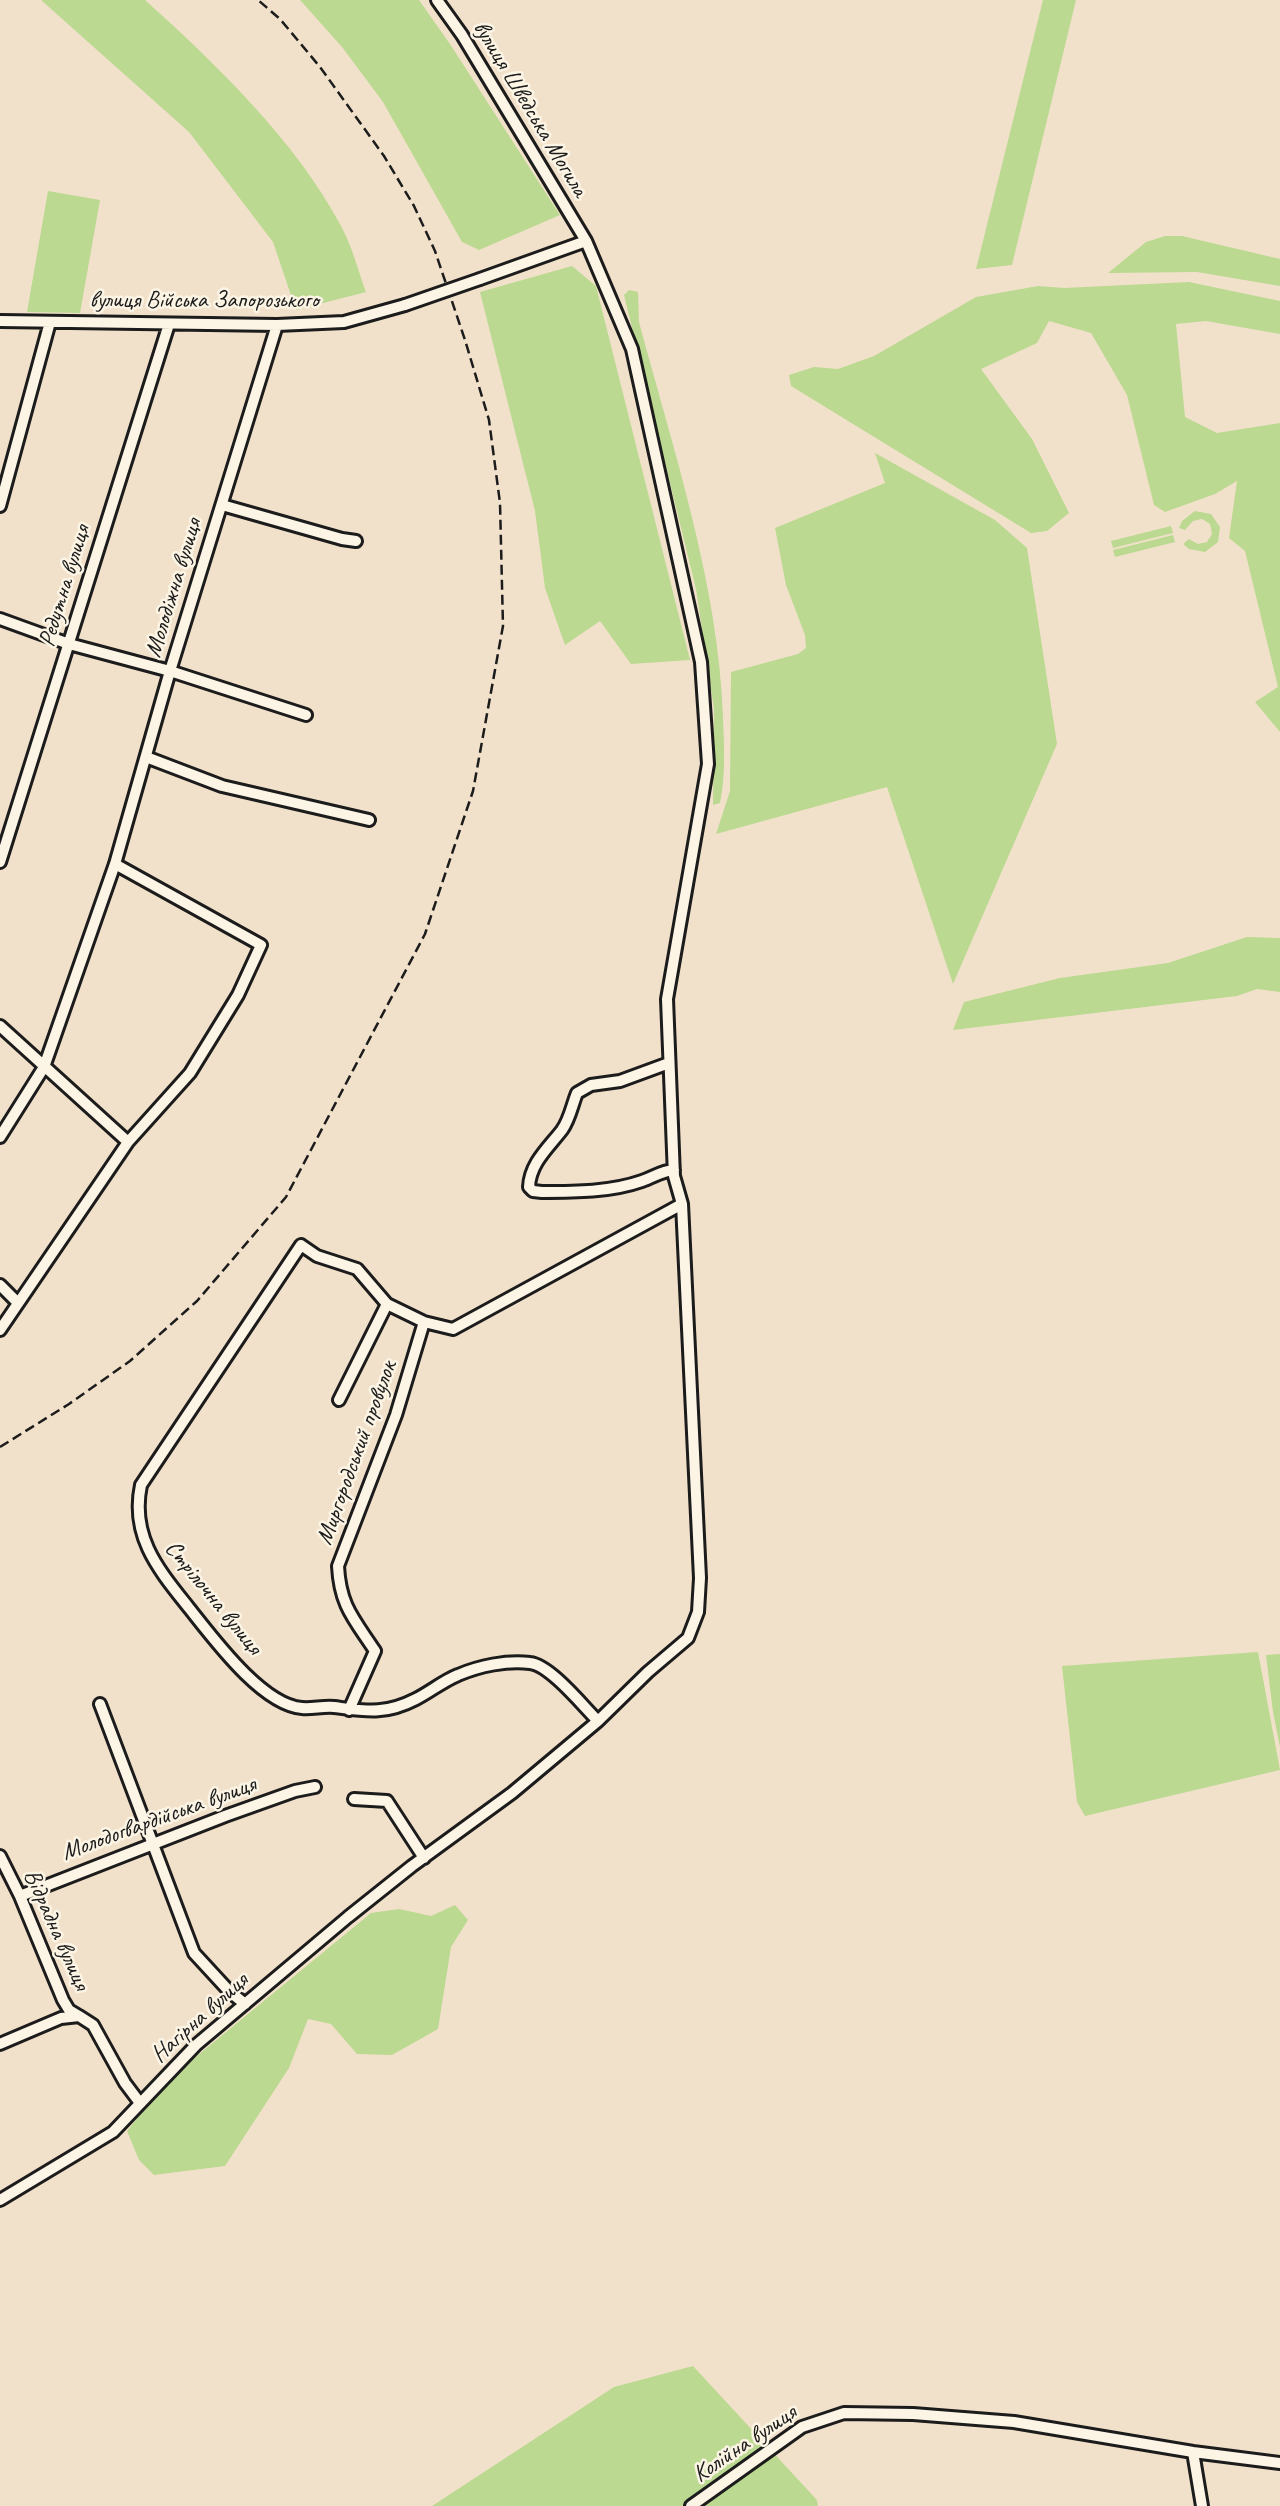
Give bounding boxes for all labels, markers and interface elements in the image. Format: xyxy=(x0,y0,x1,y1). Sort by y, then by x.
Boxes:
street label: вулиця Шведська Могила xyxy=(466,16,594,202)
street label: вулиця Війська Запорозького xyxy=(89,287,319,315)
street label: Молодіжна вулиця xyxy=(139,515,209,661)
street label: Редутна вулиця xyxy=(33,522,97,650)
street label: Миргородський провулок xyxy=(310,1357,404,1549)
street label: Стрілочна вулиця xyxy=(158,1535,268,1661)
street label: Молодогвардійська вулиця xyxy=(58,1771,260,1867)
street label: Відрадна вулиця xyxy=(17,1865,95,1995)
street label: Нагірна вулиця xyxy=(145,1967,255,2069)
street label: Колійна вулиця xyxy=(688,2399,802,2489)

